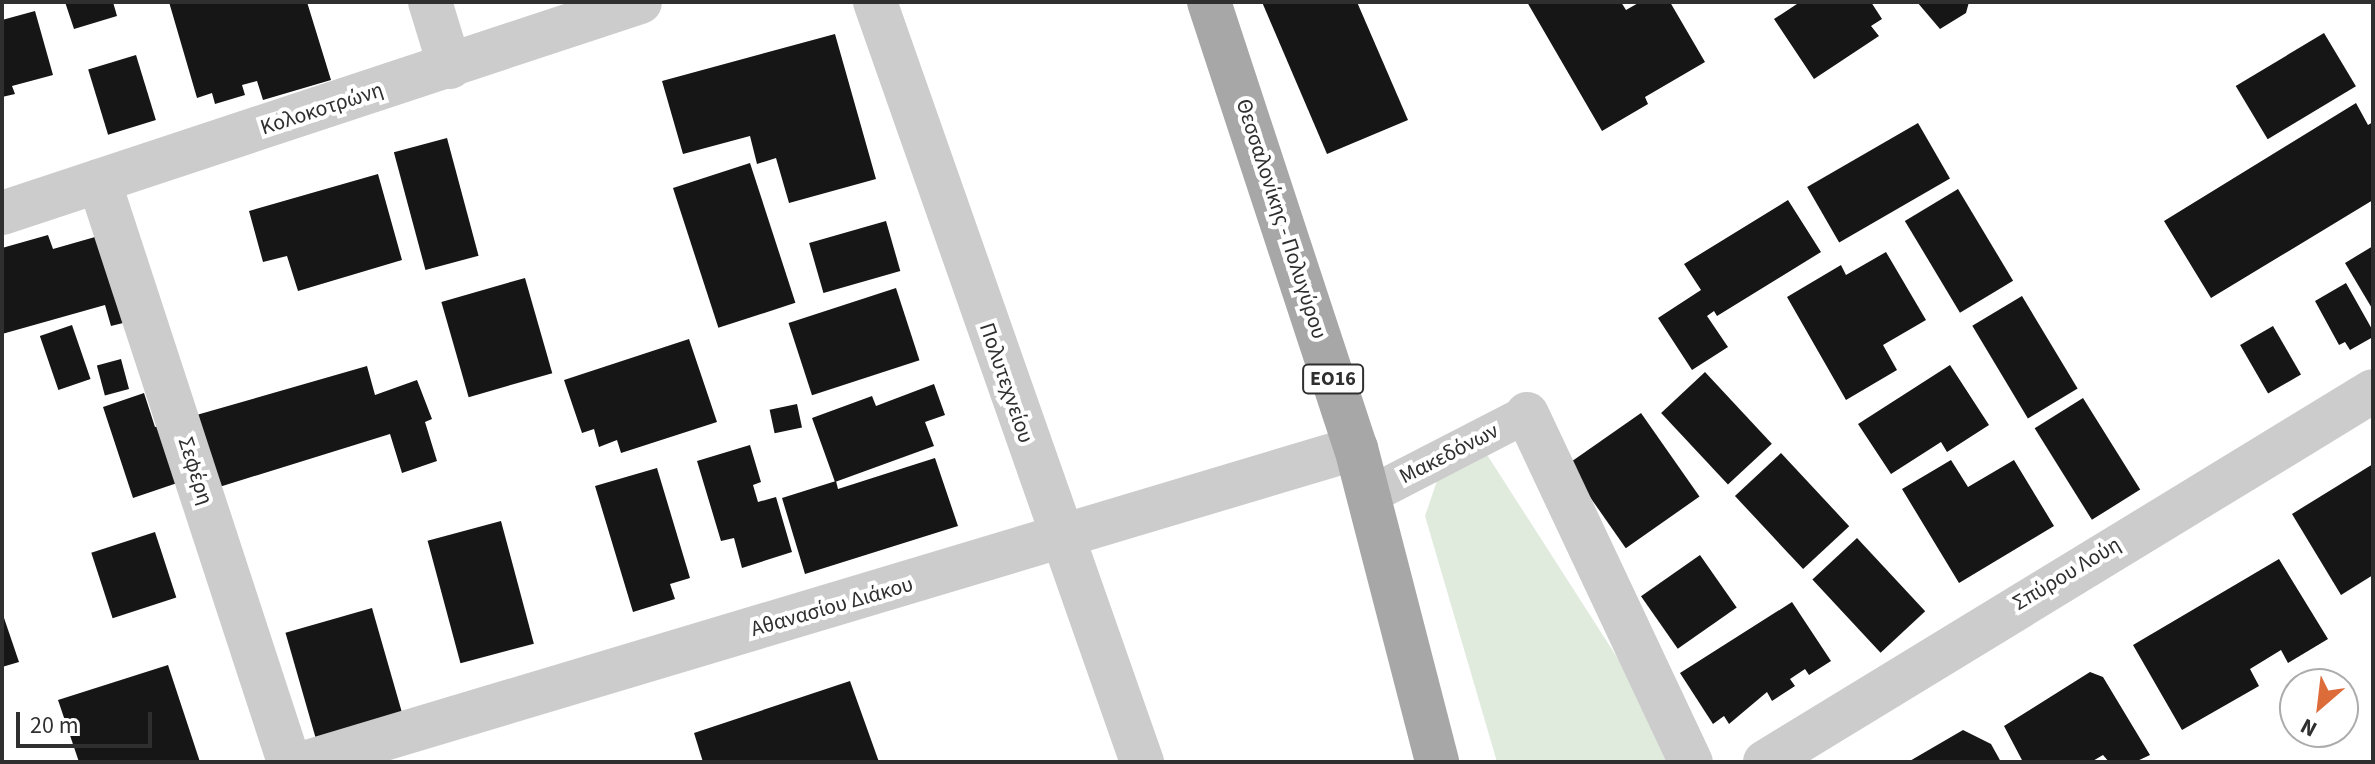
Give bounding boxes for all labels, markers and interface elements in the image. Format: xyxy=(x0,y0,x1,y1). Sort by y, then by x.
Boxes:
street label: Κολοκοτρώνη xyxy=(257,77,387,141)
street label: Θεσσαλονίκης - Πολυγύρου xyxy=(1230,96,1332,342)
street label: Πολυτεχνείου xyxy=(973,319,1039,447)
road number: ΕΟ16 xyxy=(1301,363,1365,395)
street label: Μακεδόνων xyxy=(1395,418,1503,490)
street label: Σεφέρη xyxy=(172,434,218,508)
street label: Σπύρου Λούη xyxy=(2008,531,2126,617)
street label: Αθανασίου Διάκου xyxy=(748,571,916,643)
north arrow xyxy=(2279,668,2359,748)
scale bar xyxy=(20,696,156,746)
text: 20 m xyxy=(30,708,79,743)
text: N xyxy=(2295,710,2323,745)

